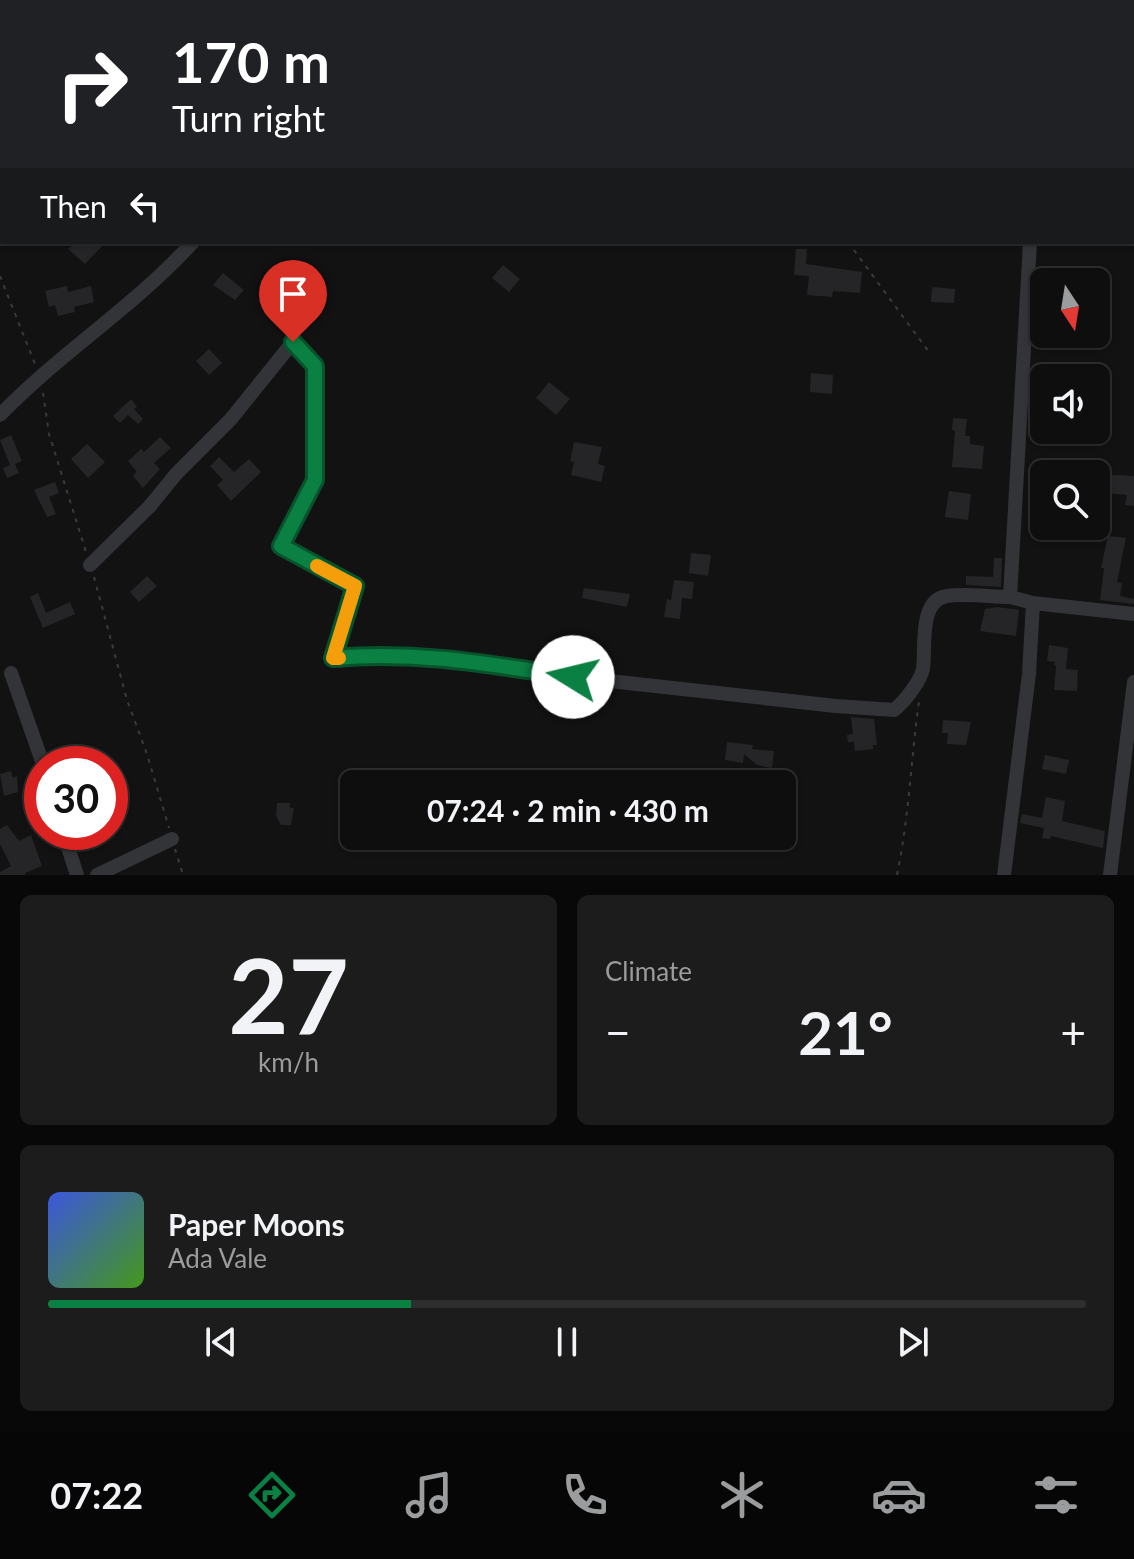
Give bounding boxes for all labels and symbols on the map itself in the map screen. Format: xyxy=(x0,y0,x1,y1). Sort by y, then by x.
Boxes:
pin xyxy=(259,260,327,342)
north arrow xyxy=(1030,268,1110,348)
position arrow xyxy=(531,635,615,719)
speed limit sign: 30 xyxy=(24,746,128,850)

